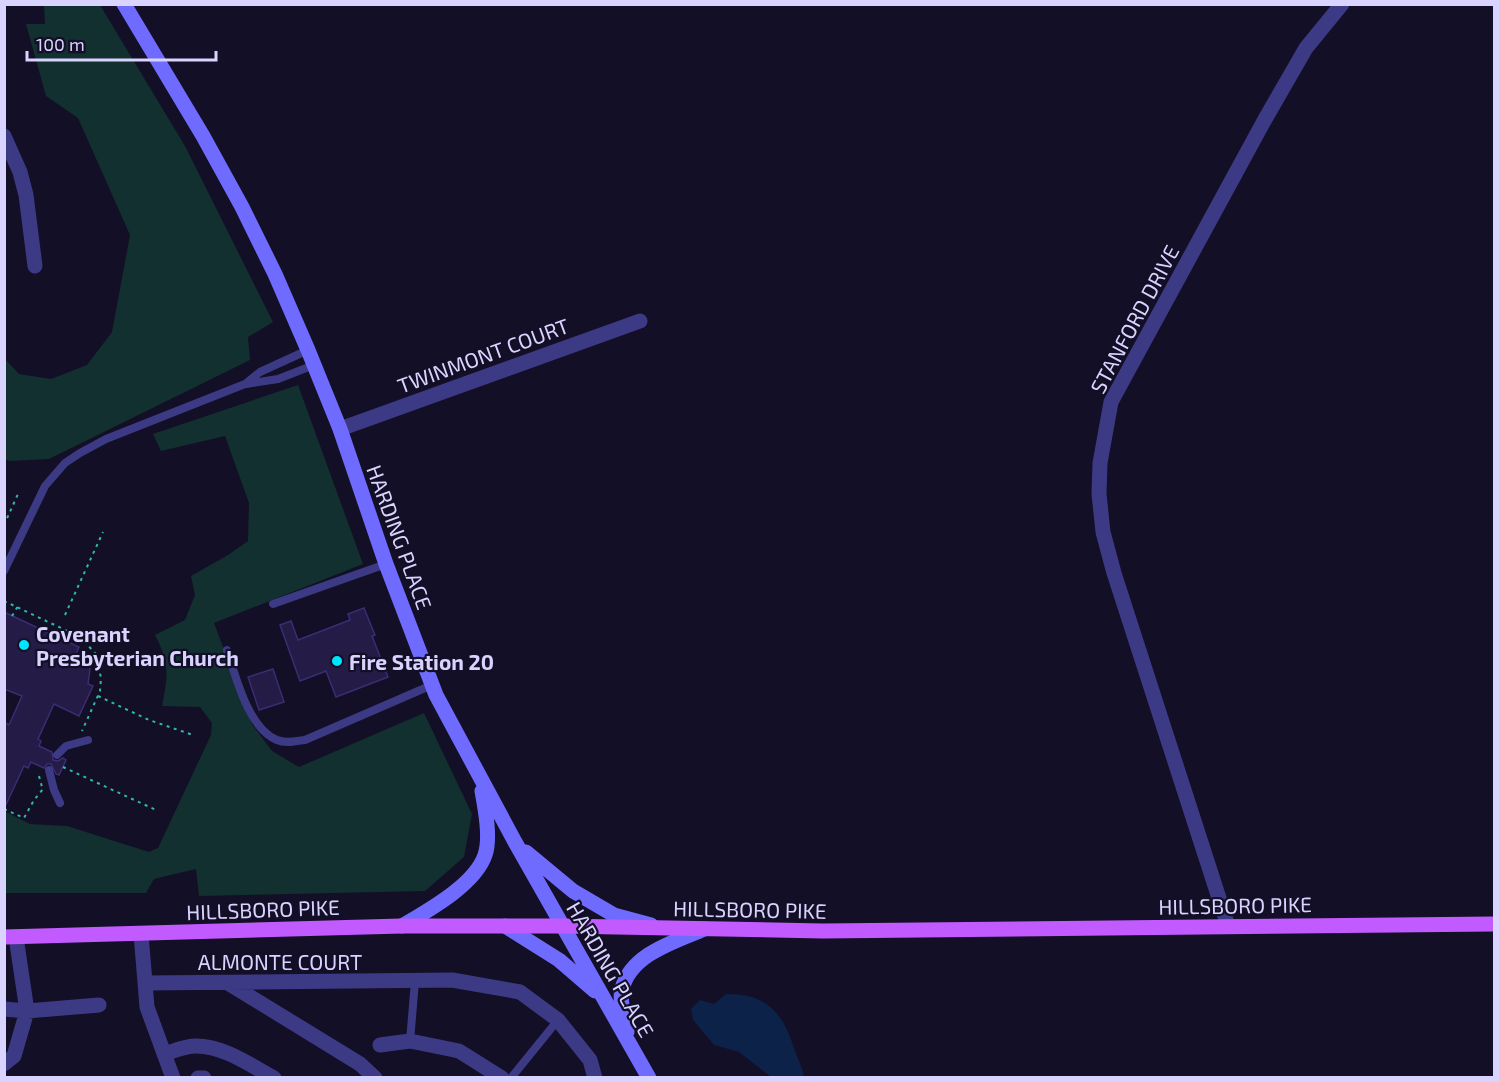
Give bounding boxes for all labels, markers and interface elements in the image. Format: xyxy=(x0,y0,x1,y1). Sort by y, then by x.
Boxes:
scale bar xyxy=(27,24,216,62)
text: 100 m xyxy=(36,33,85,55)
street label: STANFORD DRIVE xyxy=(1084,241,1184,397)
street label: TWINMONT COURT xyxy=(394,312,572,398)
street label: HARDING PLACE xyxy=(362,461,438,613)
place label: Covenant Presbyterian Church xyxy=(36,621,239,671)
marker: Covenant Presbyterian Church xyxy=(17,638,31,652)
place label: Fire Station 20 xyxy=(349,649,494,674)
marker: Fire Station 20 xyxy=(330,654,344,668)
street label: HILLSBORO PIKE xyxy=(1158,891,1312,919)
street label: HILLSBORO PIKE xyxy=(186,894,340,924)
street label: HILLSBORO PIKE xyxy=(673,895,827,923)
street label: HARDING PLACE xyxy=(562,897,660,1041)
street label: ALMONTE COURT xyxy=(198,949,362,974)

